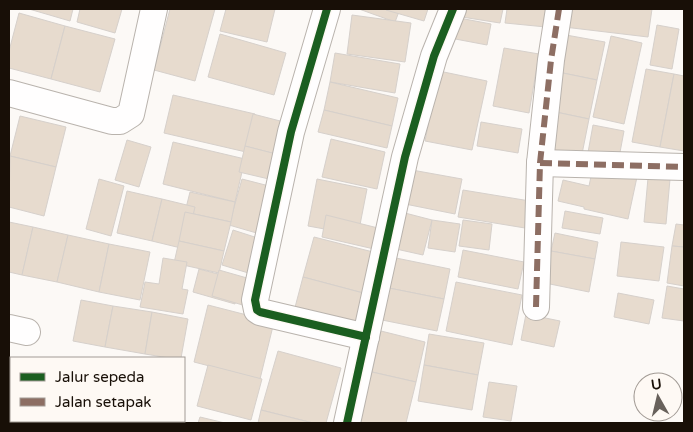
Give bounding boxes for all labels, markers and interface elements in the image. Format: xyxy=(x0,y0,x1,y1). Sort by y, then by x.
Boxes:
legend xyxy=(10,357,185,422)
text: Jalur sepeda xyxy=(55,368,144,386)
north arrow xyxy=(633,372,683,422)
text: U xyxy=(650,375,663,394)
text: Jalan setapak xyxy=(55,393,152,411)

